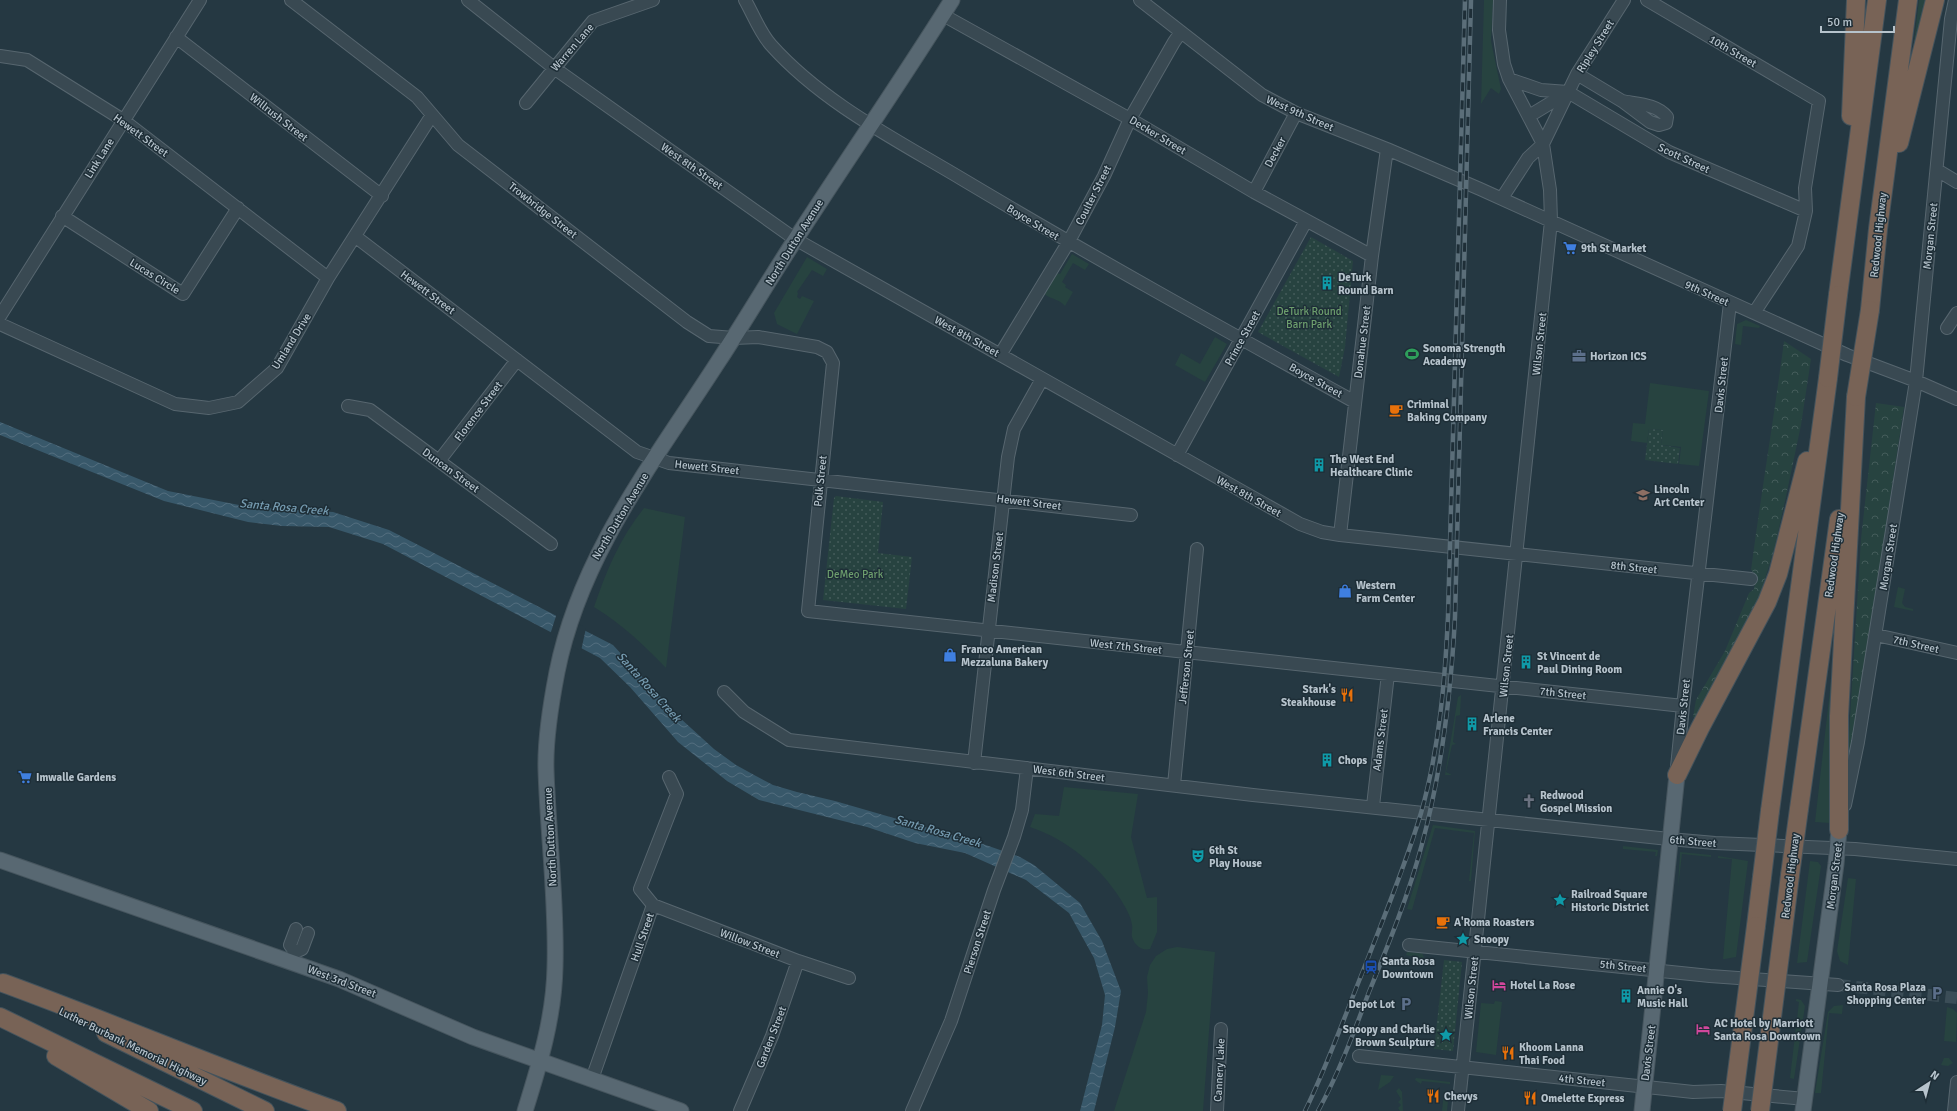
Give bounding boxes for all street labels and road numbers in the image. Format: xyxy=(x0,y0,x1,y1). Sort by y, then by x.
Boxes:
street label: Ripley Street xyxy=(1574,17,1617,75)
street label: Warren Lane xyxy=(548,21,597,74)
street label: 10th Street xyxy=(1707,33,1759,70)
street label: Willrush Street xyxy=(247,91,311,144)
street label: West 9th Street xyxy=(1264,93,1336,134)
street label: Hewett Street xyxy=(111,111,171,160)
street label: Decker Street xyxy=(1127,113,1189,157)
street label: Decker xyxy=(1262,135,1289,170)
street label: Link Lane xyxy=(82,136,117,181)
street label: West 8th Street xyxy=(658,140,725,193)
street label: Scott Street xyxy=(1656,141,1712,176)
street label: Coulter Street xyxy=(1073,163,1114,227)
street label: Trowbridge Street xyxy=(506,180,580,241)
street label: Redwood Highway xyxy=(1868,191,1890,278)
street label: North Dutton Avenue xyxy=(763,197,826,288)
street label: Boyce Street xyxy=(1004,202,1061,243)
street label: Morgan Street xyxy=(1921,202,1940,270)
street label: Lucas Circle xyxy=(127,256,182,297)
street label: Hewett Street xyxy=(398,268,458,317)
street label: 9th Street xyxy=(1683,278,1731,309)
street label: Donahue Street xyxy=(1352,305,1373,379)
street label: Prince Street xyxy=(1222,308,1263,368)
street label: Umland Drive xyxy=(269,311,314,372)
street label: Wilson Street xyxy=(1530,312,1549,376)
street label: West 8th Street xyxy=(932,313,1002,360)
street label: Davis Street xyxy=(1712,356,1731,414)
street label: Boyce Street xyxy=(1287,360,1345,400)
street label: Florence Street xyxy=(452,379,505,444)
street label: Duncan Street xyxy=(420,445,482,495)
street label: Polk Street xyxy=(811,455,830,507)
street label: Hewett Street xyxy=(674,458,740,477)
street label: North Dutton Avenue xyxy=(589,470,652,562)
street label: West 8th Street xyxy=(1214,473,1284,520)
street label: Hewett Street xyxy=(996,492,1062,513)
street label: Redwood Highway xyxy=(1822,511,1847,598)
street label: Morgan Street xyxy=(1877,523,1900,591)
street label: Madison Street xyxy=(985,531,1006,603)
street label: 8th Street xyxy=(1610,559,1658,576)
street label: Jefferson Street xyxy=(1176,629,1197,705)
street label: 7th Street xyxy=(1892,633,1940,656)
street label: Wilson Street xyxy=(1497,634,1516,698)
street label: West 7th Street xyxy=(1089,636,1163,657)
street label: Davis Street xyxy=(1674,678,1693,736)
street label: 7th Street xyxy=(1539,685,1587,702)
street label: Adams Street xyxy=(1370,708,1391,772)
street label: West 6th Street xyxy=(1032,763,1106,784)
street label: North Dutton Avenue xyxy=(541,787,560,887)
street label: Redwood Highway xyxy=(1779,832,1802,919)
street label: 6th Street xyxy=(1669,833,1717,850)
street label: Morgan Street xyxy=(1824,842,1845,910)
street label: Pierson Street xyxy=(961,908,994,976)
street label: Hull Street xyxy=(628,911,657,963)
street label: Willow Street xyxy=(718,926,782,961)
street label: Wilson Street xyxy=(1462,956,1481,1020)
street label: 5th Street xyxy=(1599,958,1647,975)
street label: West 3rd Street xyxy=(306,962,378,1001)
street label: Garden Street xyxy=(754,1004,789,1070)
street label: Luther Burbank Memorial Highway xyxy=(57,1005,210,1088)
street label: Davis Street xyxy=(1639,1024,1658,1082)
street label: Cannery Lake xyxy=(1211,1038,1228,1102)
street label: 4th Street xyxy=(1558,1072,1606,1089)

